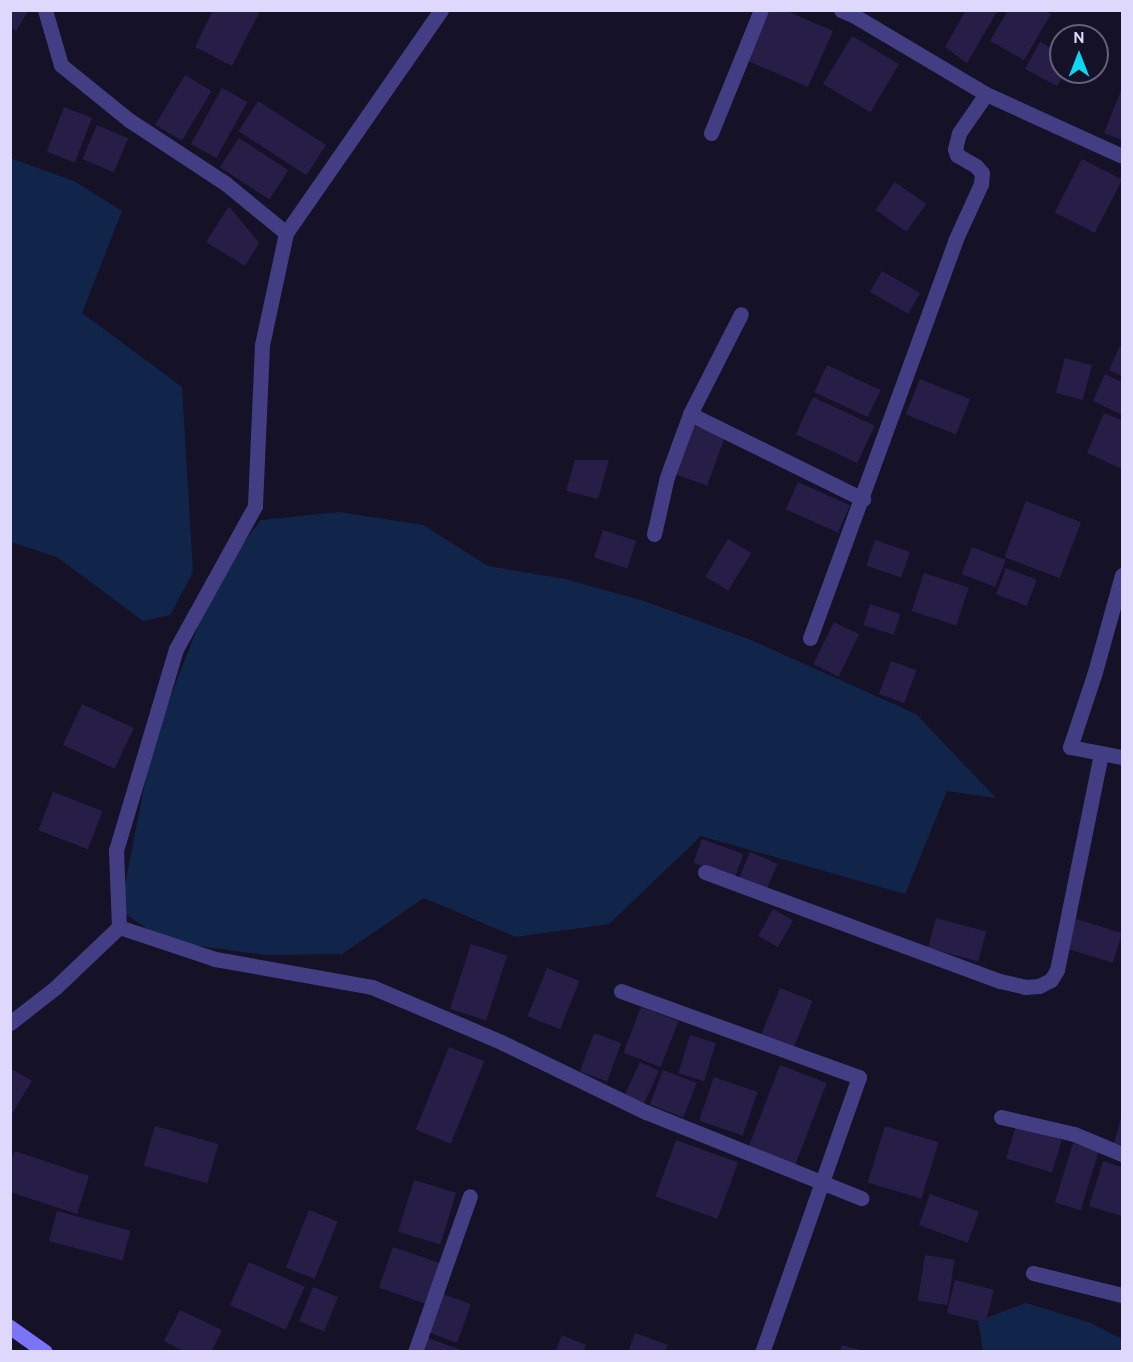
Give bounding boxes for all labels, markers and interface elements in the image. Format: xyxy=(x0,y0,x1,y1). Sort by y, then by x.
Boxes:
north arrow xyxy=(1049,24,1109,84)
text: N xyxy=(1073,28,1085,47)

